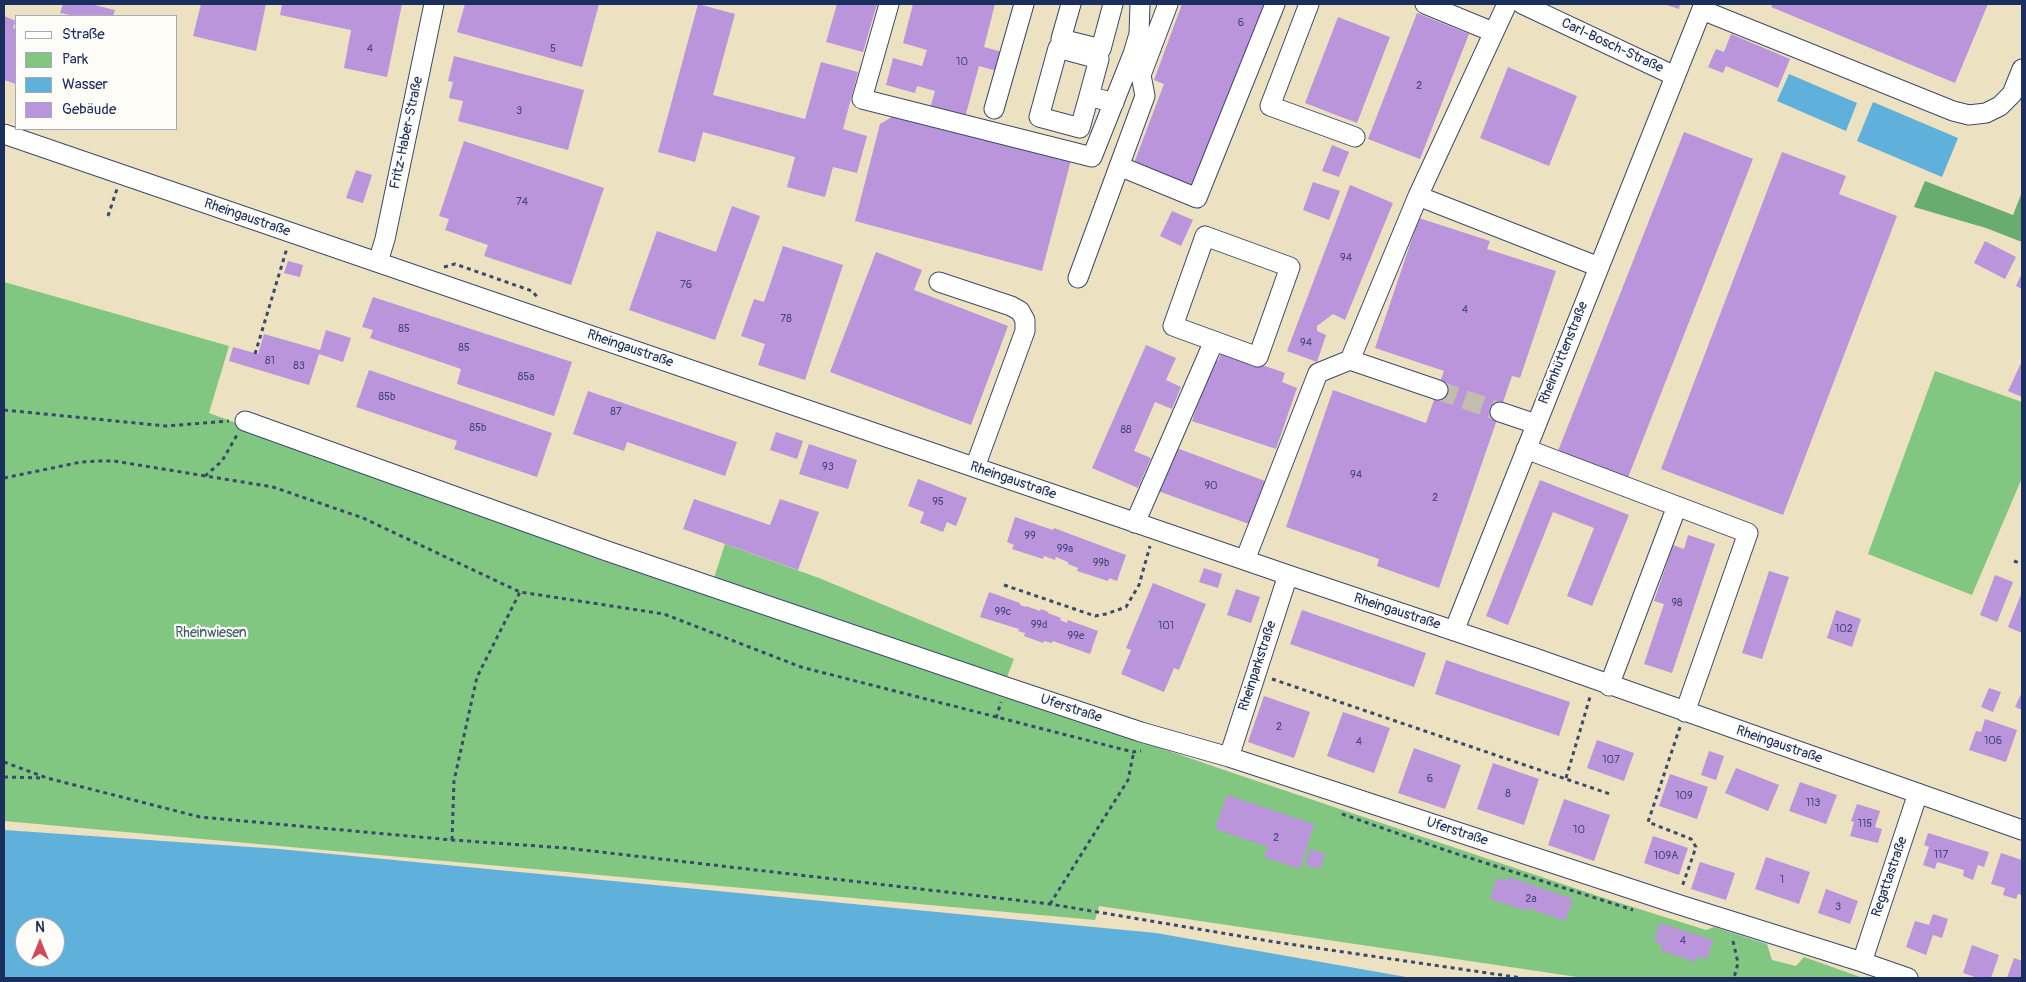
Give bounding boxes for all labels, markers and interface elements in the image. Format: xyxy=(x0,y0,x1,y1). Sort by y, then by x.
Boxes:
legend xyxy=(15,15,178,130)
street label: Carl-Bosch-Straße xyxy=(1558,15,1666,77)
house number: 6 xyxy=(1238,16,1244,30)
text: Straße xyxy=(62,25,105,44)
house number: 4 xyxy=(367,42,373,56)
house number: 5 xyxy=(550,42,556,56)
text: Park xyxy=(62,50,88,69)
house number: 10 xyxy=(956,55,968,69)
text: Wasser xyxy=(62,75,108,94)
street label: Fritz-Haber-Straße xyxy=(387,75,427,191)
house number: 2 xyxy=(1416,79,1422,93)
text: Gebäude xyxy=(62,100,116,119)
house number: 3 xyxy=(516,104,522,118)
street label: Rheingaustraße xyxy=(202,195,292,241)
house number: 74 xyxy=(516,195,528,209)
house number: 94 xyxy=(1340,251,1352,265)
house number: 76 xyxy=(680,278,692,292)
street label: Rheinhüttenstraße xyxy=(1536,299,1592,407)
house number: 4 xyxy=(1462,303,1468,317)
house number: 78 xyxy=(780,312,792,326)
house number: 85 xyxy=(398,322,410,336)
street label: Rheingaustraße xyxy=(585,326,675,372)
house number: 94 xyxy=(1300,336,1312,350)
house number: 85 xyxy=(458,341,470,355)
house number: 81 xyxy=(265,354,275,368)
house number: 83 xyxy=(293,359,305,373)
house number: 85a xyxy=(518,370,534,384)
house number: 85b xyxy=(379,390,395,404)
house number: 87 xyxy=(610,405,622,419)
house number: 85b xyxy=(470,421,486,435)
house number: 88 xyxy=(1120,423,1132,437)
street label: Rheingaustraße xyxy=(968,458,1058,504)
house number: 93 xyxy=(822,460,834,474)
house number: 94 xyxy=(1350,468,1362,482)
house number: 90 xyxy=(1204,479,1218,493)
house number: 2 xyxy=(1432,491,1438,505)
house number: 95 xyxy=(932,495,944,509)
house number: 99 xyxy=(1024,529,1036,543)
house number: 99a xyxy=(1057,542,1073,556)
house number: 99b xyxy=(1093,556,1109,570)
street label: Rheingaustraße xyxy=(1352,590,1442,634)
house number: 98 xyxy=(1671,596,1683,610)
house number: 99c xyxy=(995,605,1011,619)
house number: 99d xyxy=(1031,618,1047,632)
house number: 101 xyxy=(1158,619,1174,633)
street label: Rheinparkstraße xyxy=(1236,619,1280,713)
house number: 102 xyxy=(1835,622,1853,636)
park label: Rheinwiesen xyxy=(175,625,247,641)
house number: 99e xyxy=(1068,629,1084,643)
street label: Uferstraße xyxy=(1038,691,1104,727)
house number: 2 xyxy=(1276,720,1282,734)
street label: Rheingaustraße xyxy=(1734,722,1824,768)
house number: 106 xyxy=(1984,734,2002,748)
house number: 4 xyxy=(1356,735,1362,749)
house number: 107 xyxy=(1602,753,1620,767)
house number: 6 xyxy=(1427,772,1433,786)
house number: 8 xyxy=(1505,787,1511,801)
house number: 109 xyxy=(1675,789,1693,803)
house number: 113 xyxy=(1806,796,1820,810)
street label: Uferstraße xyxy=(1424,814,1490,850)
house number: 115 xyxy=(1858,817,1872,831)
house number: 10 xyxy=(1573,823,1585,837)
house number: 2 xyxy=(1273,831,1279,845)
street label: Regattastraße xyxy=(1868,835,1912,919)
house number: 117 xyxy=(1934,848,1948,862)
house number: 109A xyxy=(1654,849,1678,863)
house number: 1 xyxy=(1780,873,1784,887)
house number: 2a xyxy=(1525,892,1537,906)
house number: 3 xyxy=(1835,900,1841,914)
north arrow xyxy=(15,917,65,967)
text: N xyxy=(35,919,45,936)
house number: 4 xyxy=(1680,934,1686,948)

